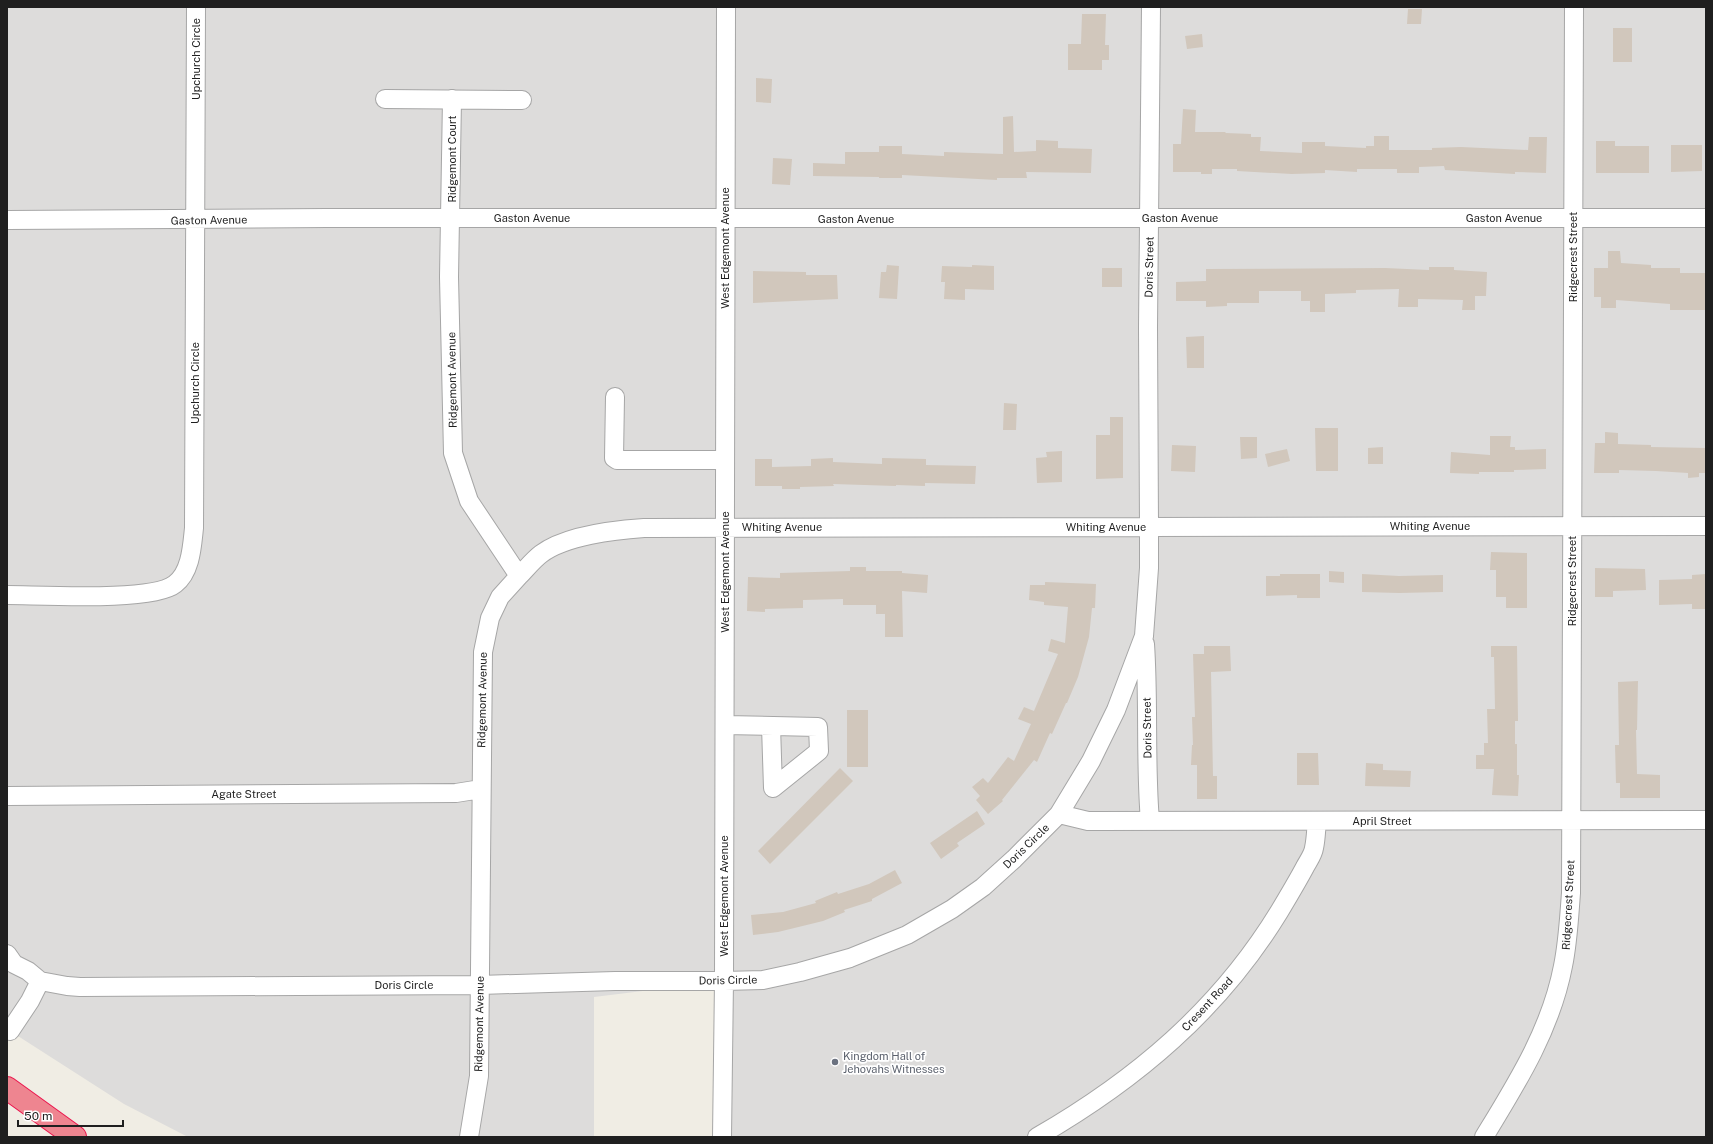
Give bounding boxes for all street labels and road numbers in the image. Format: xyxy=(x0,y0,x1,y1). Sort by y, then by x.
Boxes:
street label: Upchurch Circle xyxy=(190,18,202,100)
street label: Ridgemont Court xyxy=(446,116,458,202)
street label: West Edgemont Avenue xyxy=(719,187,731,309)
street label: Gaston Avenue xyxy=(494,212,570,224)
street label: Gaston Avenue xyxy=(1142,212,1218,224)
street label: Gaston Avenue xyxy=(1466,212,1542,224)
street label: Ridgecrest Street xyxy=(1567,212,1579,302)
street label: Gaston Avenue xyxy=(171,213,247,227)
street label: Gaston Avenue xyxy=(818,213,894,225)
street label: Doris Street xyxy=(1142,236,1156,298)
street label: Ridgemont Avenue xyxy=(445,332,459,428)
street label: Upchurch Circle xyxy=(189,342,201,424)
street label: West Edgemont Avenue xyxy=(719,511,731,633)
street label: Whiting Avenue xyxy=(1390,520,1470,532)
street label: Whiting Avenue xyxy=(742,521,822,533)
street label: Whiting Avenue xyxy=(1066,521,1146,533)
street label: Ridgecrest Street xyxy=(1566,536,1578,626)
street label: Ridgemont Avenue xyxy=(475,652,489,748)
street label: Doris Street xyxy=(1140,697,1154,759)
street label: Agate Street xyxy=(211,788,277,800)
street label: April Street xyxy=(1352,815,1412,827)
street label: Doris Circle xyxy=(1001,821,1051,871)
street label: West Edgemont Avenue xyxy=(718,835,730,957)
street label: Ridgecrest Street xyxy=(1560,860,1576,950)
street label: Doris Circle xyxy=(698,973,758,987)
street label: Cresent Road xyxy=(1179,975,1235,1033)
street label: Ridgemont Avenue xyxy=(472,976,486,1072)
street label: Doris Circle xyxy=(375,979,433,991)

